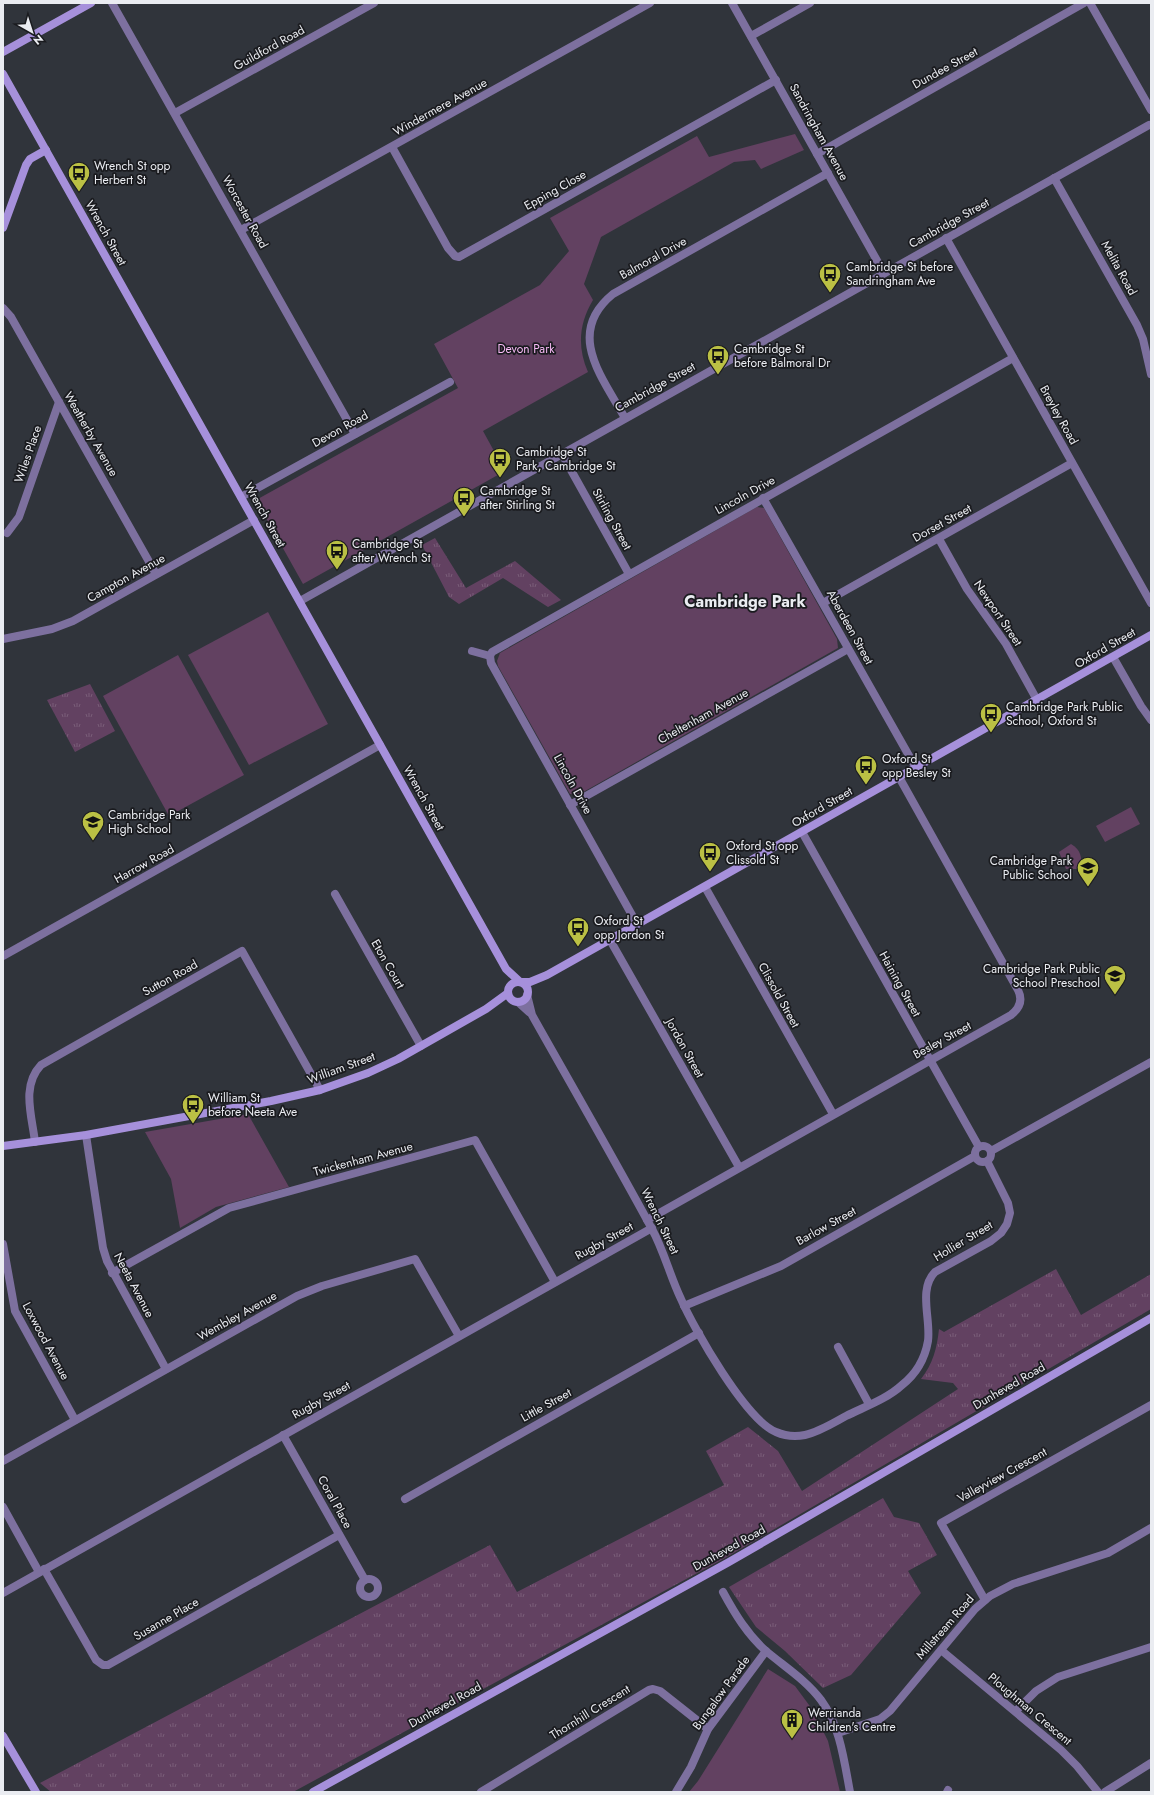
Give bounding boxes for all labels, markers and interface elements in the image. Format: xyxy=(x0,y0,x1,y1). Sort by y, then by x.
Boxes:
north arrow xyxy=(12,12,52,52)
street label: Guildford Road xyxy=(230,21,308,75)
text: N xyxy=(30,31,47,49)
street label: Dundee Street xyxy=(909,43,981,93)
street label: Windermere Avenue xyxy=(390,74,490,140)
street label: Sandringham Avenue xyxy=(785,80,853,184)
place label: Wrench St opp Herbert St xyxy=(94,157,171,189)
bus stop icon: Wrench St opp Herbert St xyxy=(66,160,92,193)
street label: Epping Close xyxy=(521,165,589,215)
street label: Worcester Road xyxy=(218,172,272,252)
street label: Cambridge Street xyxy=(905,193,993,253)
street label: Wrench Street xyxy=(81,197,131,269)
street label: Balmoral Drive xyxy=(616,232,690,284)
street label: Melita Road xyxy=(1097,237,1141,299)
place label: Cambridge St before Sandringham Ave xyxy=(846,258,953,290)
bus stop icon: Cambridge St before Sandringham Ave xyxy=(817,261,843,294)
park label: Devon Park xyxy=(497,340,555,358)
place label: Cambridge St before Balmoral Dr xyxy=(734,340,831,372)
bus stop icon: Cambridge St before Balmoral Dr xyxy=(705,343,731,376)
street label: Cambridge Street xyxy=(611,357,699,417)
street label: Breyley Road xyxy=(1035,382,1083,448)
street label: Weatherby Avenue xyxy=(59,388,123,480)
street label: Devon Road xyxy=(309,406,371,452)
street label: Wiles Place xyxy=(10,423,46,485)
place label: Cambridge St Park, Cambridge St xyxy=(516,443,616,475)
bus stop icon: Cambridge St Park, Cambridge St xyxy=(487,446,513,479)
street label: Lincoln Drive xyxy=(712,471,778,519)
street label: Wrench Street xyxy=(240,479,290,551)
place label: Cambridge St after Stirling St xyxy=(480,482,555,514)
bus stop icon: Cambridge St after Stirling St xyxy=(451,485,477,518)
street label: Stirling Street xyxy=(588,485,636,553)
street label: Dorset Street xyxy=(909,499,975,547)
place label: Cambridge St after Wrench St xyxy=(352,535,431,567)
bus stop icon: Cambridge St after Wrench St xyxy=(324,538,350,571)
street label: Campton Avenue xyxy=(84,549,168,607)
street label: Newport Street xyxy=(969,576,1027,650)
street label: Aberdeen Street xyxy=(822,586,878,668)
district label: Cambridge Park xyxy=(684,590,806,613)
street label: Oxford Street xyxy=(1071,623,1139,673)
street label: Cheltenham Avenue xyxy=(654,684,752,748)
place label: Cambridge Park Public School, Oxford St xyxy=(1006,698,1123,730)
bus stop icon: Cambridge Park Public School, Oxford St xyxy=(978,701,1004,734)
place label: Oxford St opp Besley St xyxy=(882,750,951,782)
street label: Lincoln Drive xyxy=(549,751,597,817)
bus stop icon: Oxford St opp Besley St xyxy=(853,753,879,786)
street label: Wrench Street xyxy=(399,762,449,834)
street label: Oxford Street xyxy=(788,782,856,832)
place label: Cambridge Park High School xyxy=(108,806,191,838)
school or university icon: Cambridge Park High School xyxy=(80,809,106,842)
place label: Oxford St opp Clissold St xyxy=(726,837,799,869)
street label: Harrow Road xyxy=(111,840,177,888)
bus stop icon: Oxford St opp Clissold St xyxy=(697,840,723,873)
place label: Cambridge Park Public School xyxy=(990,852,1073,884)
school or university icon: Cambridge Park Public School xyxy=(1075,855,1101,888)
place label: Oxford St opp Jordon St xyxy=(594,912,664,944)
bus stop icon: Oxford St opp Jordon St xyxy=(565,915,591,948)
street label: Eton Court xyxy=(367,936,409,992)
street label: Haining Street xyxy=(875,948,925,1020)
street label: Sutton Road xyxy=(139,955,201,1001)
street label: Clissold Street xyxy=(754,959,804,1031)
place label: Cambridge Park Public School Preschool xyxy=(983,960,1100,992)
school or university icon: Cambridge Park Public School Preschool xyxy=(1102,963,1128,996)
street label: Jordon Street xyxy=(660,1013,709,1081)
street label: Besley Street xyxy=(910,1017,974,1063)
street label: William Street xyxy=(305,1047,378,1089)
place label: William St before Neeta Ave xyxy=(208,1089,297,1121)
bus stop icon: William St before Neeta Ave xyxy=(180,1092,206,1125)
street label: Twickenham Avenue xyxy=(311,1137,415,1181)
street label: Wrench Street xyxy=(636,1185,684,1257)
street label: Barlow Street xyxy=(793,1202,859,1250)
street label: Hollier Street xyxy=(930,1216,996,1266)
street label: Rugby Street xyxy=(572,1218,636,1264)
street label: Neeta Avenue xyxy=(109,1249,159,1321)
street label: Wembley Avenue xyxy=(194,1287,280,1345)
street label: Loxwood Avenue xyxy=(18,1299,74,1383)
street label: Dunheved Road xyxy=(970,1358,1048,1414)
street label: Rugby Street xyxy=(289,1377,353,1423)
street label: Little Street xyxy=(517,1384,575,1426)
street label: Valleyview Crescent xyxy=(954,1443,1050,1507)
street label: Coral Place xyxy=(313,1472,357,1532)
street label: Dunheved Road xyxy=(689,1521,769,1575)
street label: Millstream Road xyxy=(912,1591,978,1663)
street label: Susanne Place xyxy=(130,1593,202,1645)
street label: Bungalow Parade xyxy=(688,1652,754,1734)
street label: Ploughman Crescent xyxy=(984,1668,1076,1750)
street label: Dunheved Road xyxy=(405,1678,485,1732)
street label: Thornhill Crescent xyxy=(546,1680,634,1744)
place label: Werrianda Children's Centre xyxy=(808,1704,896,1736)
building icon: Werrianda Children's Centre xyxy=(779,1707,805,1740)

